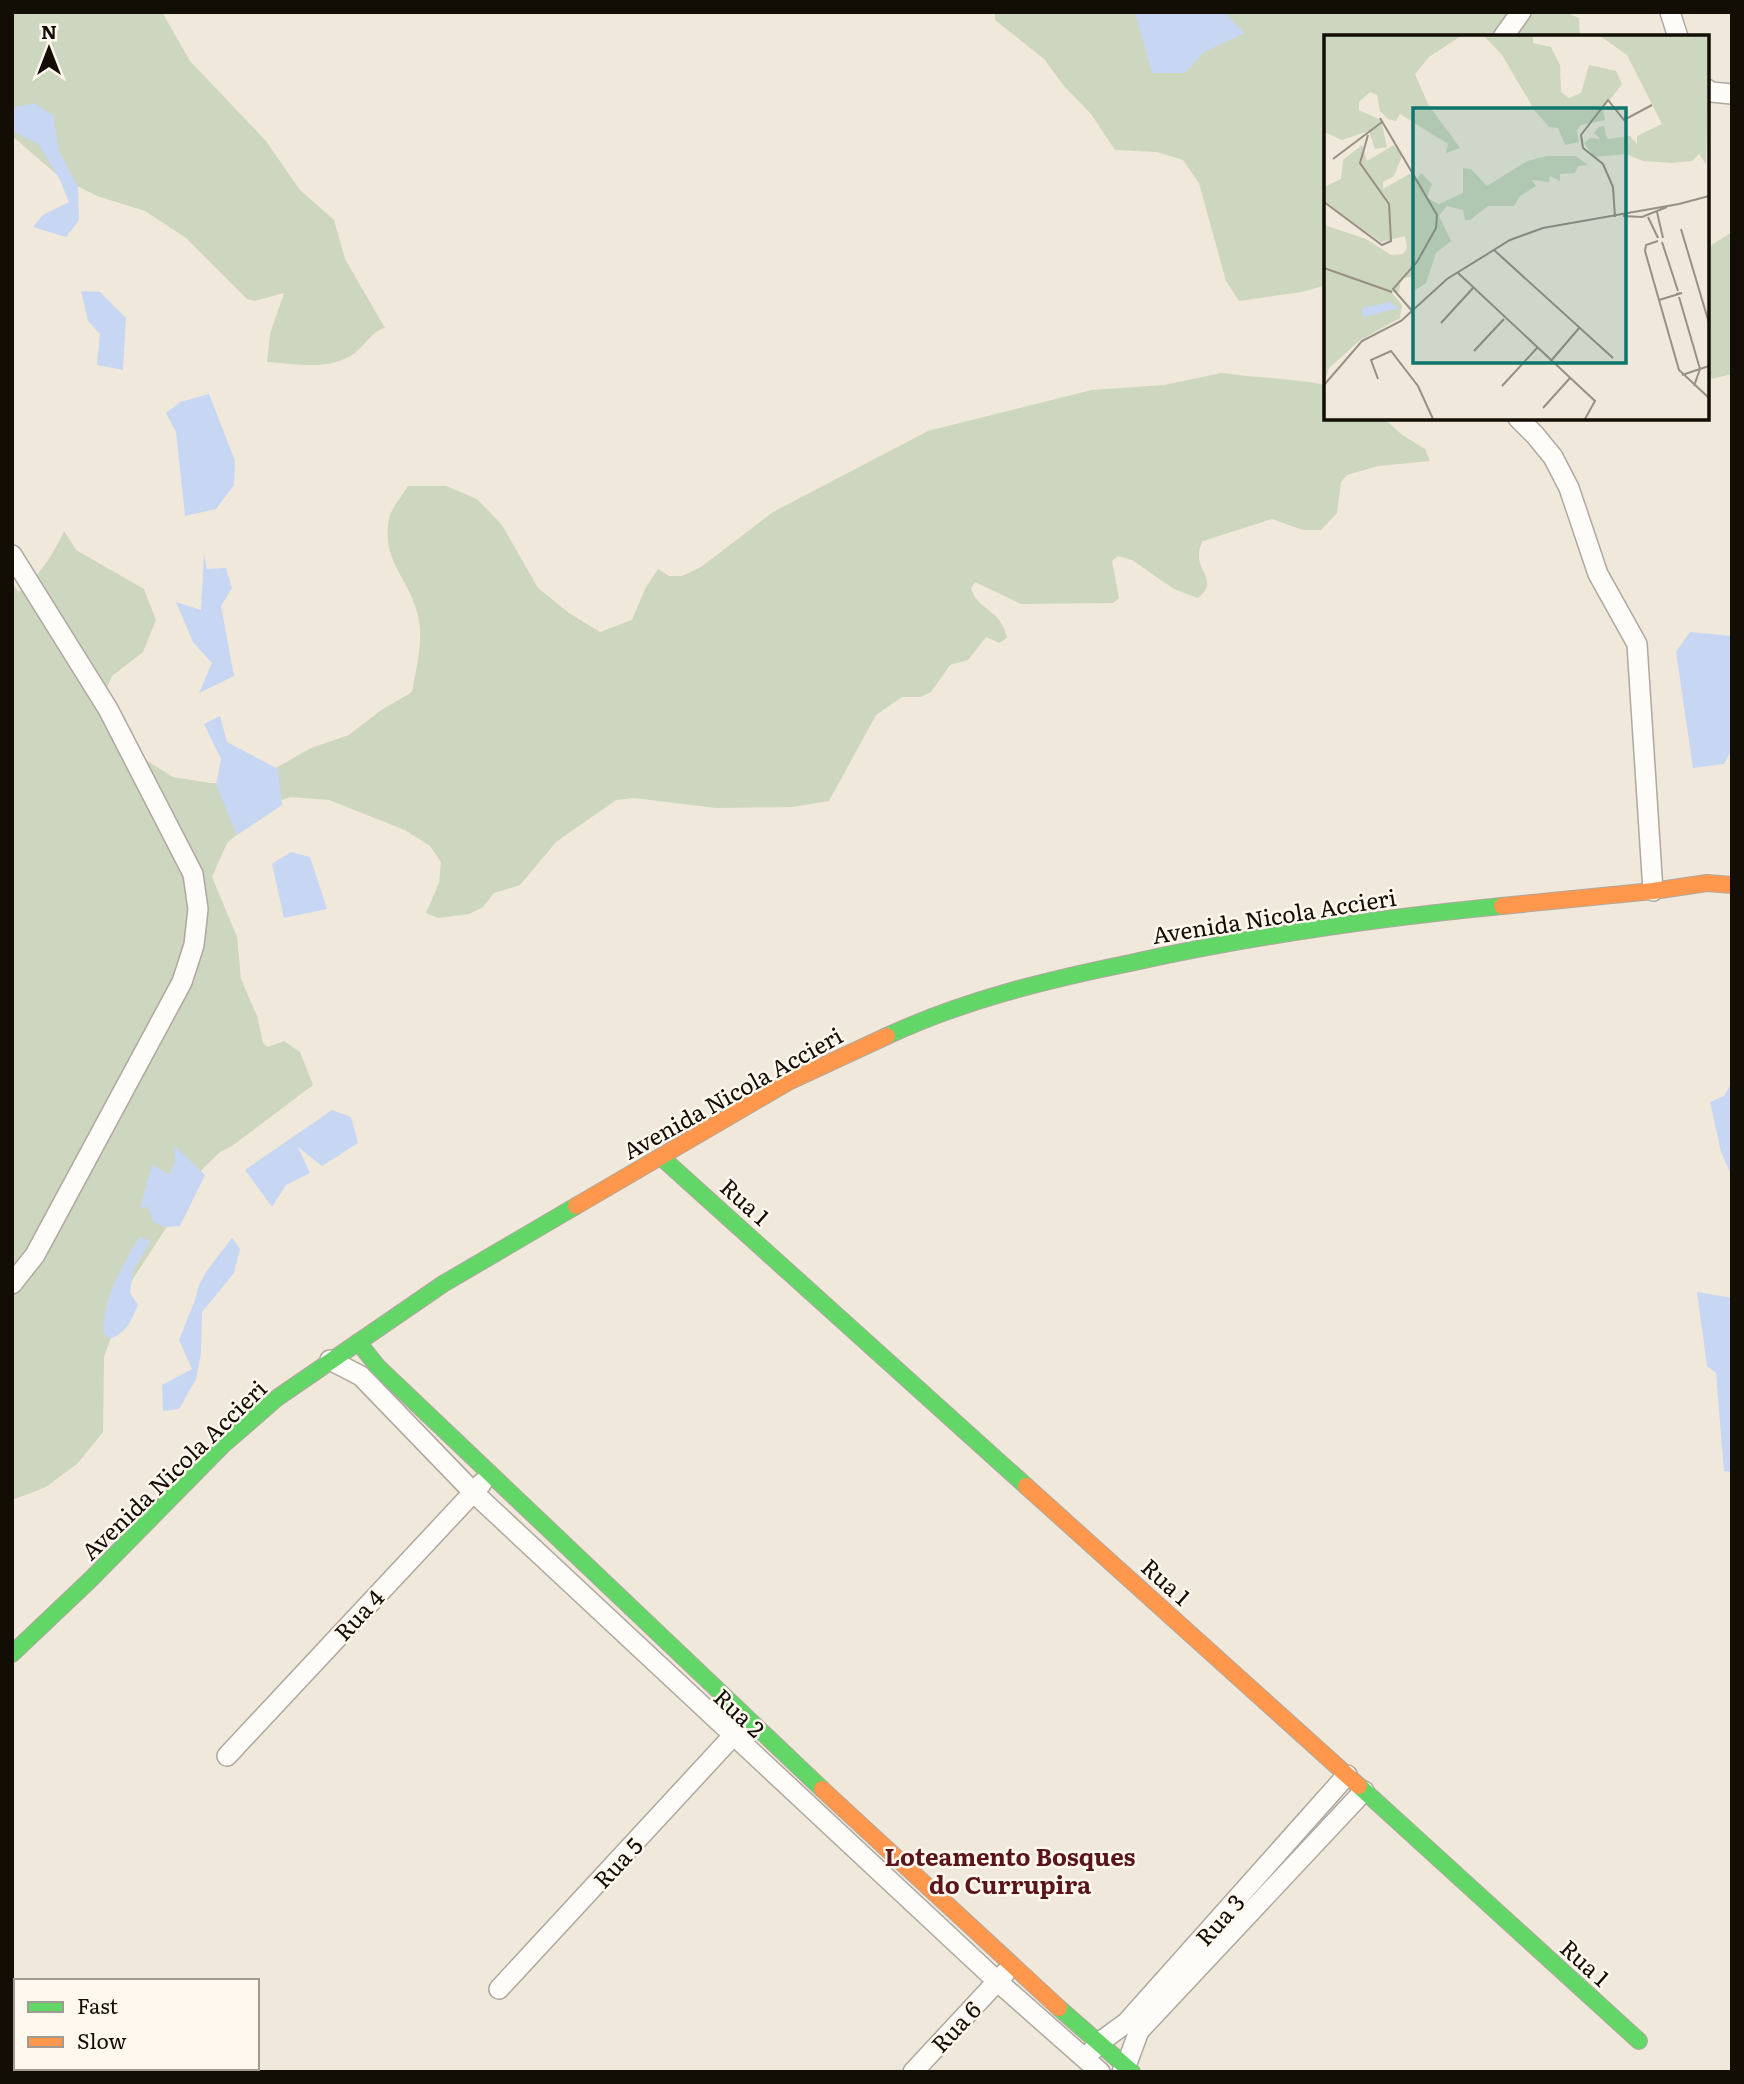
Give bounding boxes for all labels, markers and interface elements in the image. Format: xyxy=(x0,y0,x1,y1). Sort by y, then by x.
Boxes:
north arrow xyxy=(14,14,84,84)
text: N xyxy=(41,17,57,45)
inset map xyxy=(1324,35,1709,420)
street label: Avenida Nicola Accieri xyxy=(1150,879,1399,951)
street label: Avenida Nicola Accieri xyxy=(616,1017,848,1167)
street label: Rua 1 xyxy=(714,1169,778,1233)
street label: Avenida Nicola Accieri xyxy=(73,1371,274,1567)
street label: Rua 1 xyxy=(1135,1549,1199,1613)
street label: Rua 4 xyxy=(325,1580,391,1648)
street label: Rua 2 xyxy=(707,1679,773,1745)
street label: Rua 5 xyxy=(584,1829,650,1895)
district label: Loteamento Bosques do Currupira xyxy=(884,1838,1136,1901)
street label: Rua 3 xyxy=(1186,1885,1252,1953)
street label: Rua 1 xyxy=(1554,1930,1618,1994)
legend xyxy=(14,1979,259,2070)
text: Fast xyxy=(77,1989,118,2020)
street label: Rua 6 xyxy=(922,1993,988,2059)
text: Slow xyxy=(77,2024,127,2055)

